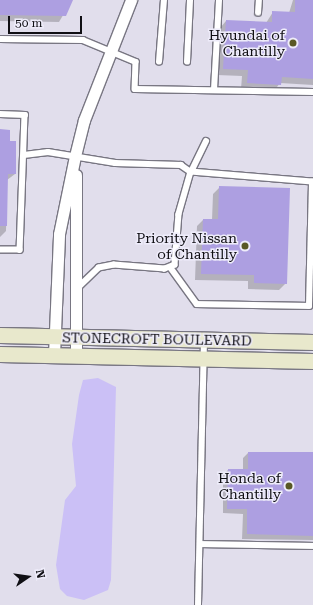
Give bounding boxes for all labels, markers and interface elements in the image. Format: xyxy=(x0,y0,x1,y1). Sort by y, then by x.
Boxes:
scale bar xyxy=(10,8,84,34)
text: 50 m xyxy=(15,16,42,30)
place label: Hyundai of Chantilly xyxy=(209,27,285,60)
marker: Hyundai of Chantilly xyxy=(288,38,298,48)
place label: Priority Nissan of Chantilly xyxy=(136,230,237,262)
marker: Priority Nissan of Chantilly xyxy=(240,241,250,251)
street label: STONECROFT BOULEVARD xyxy=(62,329,252,349)
place label: Honda of Chantilly xyxy=(218,470,281,502)
marker: Honda of Chantilly xyxy=(284,481,294,491)
north arrow xyxy=(8,557,48,597)
text: N xyxy=(33,569,47,580)

